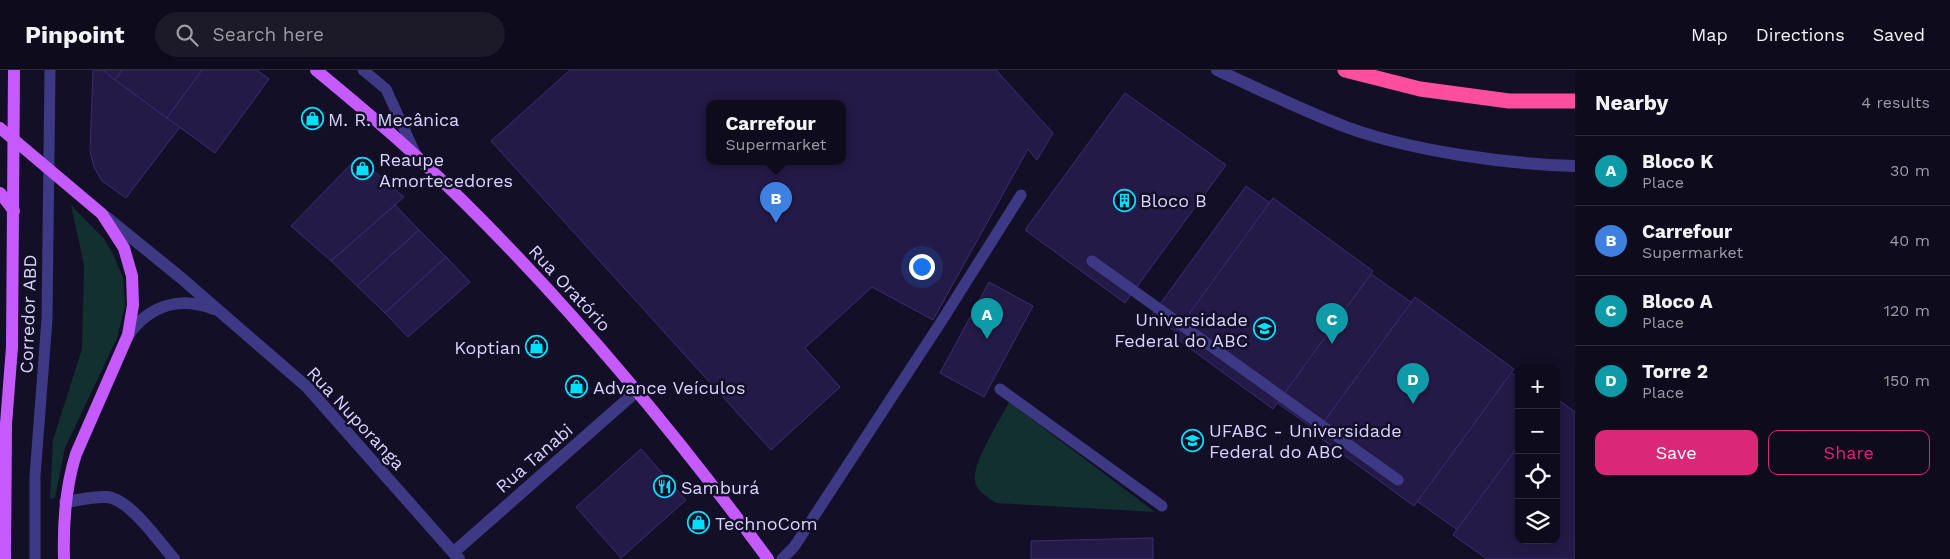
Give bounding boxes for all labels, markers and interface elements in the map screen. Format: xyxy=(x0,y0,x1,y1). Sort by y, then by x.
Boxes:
search box xyxy=(155,12,505,57)
text: Pinpoint xyxy=(25,21,125,49)
icon: search xyxy=(173,21,201,49)
text: Search here xyxy=(213,23,324,46)
text: Map xyxy=(1691,24,1728,45)
text: Directions xyxy=(1756,24,1845,45)
text: Saved xyxy=(1873,24,1925,45)
text: Nearby xyxy=(1595,90,1668,115)
text: 4 results xyxy=(1861,93,1930,112)
popup xyxy=(706,100,846,165)
shop icon: M. R. Mecânica xyxy=(300,107,324,131)
place label: M. R. Mecânica xyxy=(328,109,459,130)
text: Carrefour xyxy=(725,112,816,135)
text: Supermarket xyxy=(725,135,827,154)
place label: Reaupe Amortecedores xyxy=(379,149,513,191)
text: Bloco K xyxy=(1642,150,1713,173)
shop icon: Reaupe Amortecedores xyxy=(351,157,375,181)
text: A xyxy=(1606,161,1616,180)
text: 30 m xyxy=(1890,161,1930,180)
text: Place xyxy=(1642,173,1684,192)
pin: B xyxy=(760,182,792,223)
building icon: Bloco B xyxy=(1112,188,1136,212)
place label: Bloco B xyxy=(1140,190,1207,211)
text: Carrefour xyxy=(1642,220,1732,243)
text: B xyxy=(1606,231,1616,250)
text: 40 m xyxy=(1890,231,1930,250)
street label: Rua Oratório xyxy=(525,240,615,336)
text: Supermarket xyxy=(1642,243,1743,262)
street label: Corredor ABD xyxy=(15,254,41,374)
your location xyxy=(909,254,935,280)
text: Bloco A xyxy=(1642,290,1713,313)
pin: A xyxy=(971,298,1003,339)
text: C xyxy=(1606,301,1616,320)
text: 120 m xyxy=(1884,301,1930,320)
pin: C xyxy=(1316,303,1348,344)
place label: Universidade Federal do ABC xyxy=(1114,309,1248,351)
text: Place xyxy=(1642,313,1684,332)
school or university icon: Universidade Federal do ABC xyxy=(1252,317,1276,341)
shop icon: Koptian xyxy=(525,335,549,359)
place label: Koptian xyxy=(454,337,521,358)
text: Torre 2 xyxy=(1642,360,1708,383)
street label: Rua Nuporanga xyxy=(303,362,409,474)
pin: D xyxy=(1397,363,1429,404)
map controls xyxy=(1515,364,1560,544)
button: + xyxy=(1515,364,1560,409)
text: D xyxy=(1605,371,1617,390)
text: 150 m xyxy=(1884,371,1930,390)
shop icon: Advance Veículos xyxy=(565,375,589,399)
place label: Advance Veículos xyxy=(593,377,745,398)
text: Place xyxy=(1642,383,1684,402)
button: − xyxy=(1515,409,1560,454)
street label: Rua Tanabi xyxy=(491,419,577,497)
place label: UFABC - Universidade Federal do ABC xyxy=(1209,420,1402,462)
school or university icon: UFABC - Universidade Federal do ABC xyxy=(1181,428,1205,452)
button: Save xyxy=(1595,430,1758,475)
button: Share xyxy=(1768,430,1930,475)
button: locate xyxy=(1515,454,1560,499)
restaurant icon: Samburá xyxy=(653,475,677,499)
place label: Samburá xyxy=(681,477,759,498)
button: layers xyxy=(1515,499,1560,544)
shop icon: TechnoCom xyxy=(687,511,711,535)
place label: TechnoCom xyxy=(715,513,818,534)

